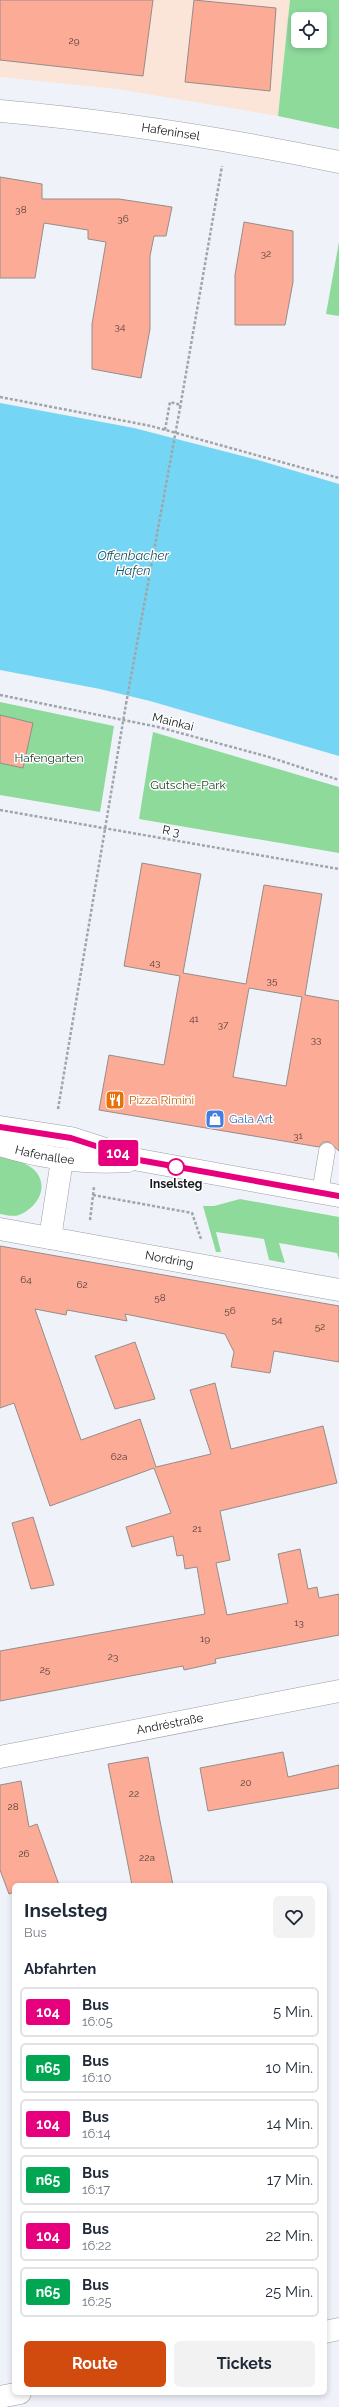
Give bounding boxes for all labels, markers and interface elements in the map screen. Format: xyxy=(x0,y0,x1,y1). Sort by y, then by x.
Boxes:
map controls xyxy=(291,12,327,48)
button: locate xyxy=(291,12,327,48)
house number: 29 xyxy=(68,35,80,46)
street label: Hafeninsel xyxy=(141,120,202,143)
house number: 38 xyxy=(15,204,27,215)
house number: 36 xyxy=(117,213,129,224)
house number: 32 xyxy=(261,248,271,259)
house number: 34 xyxy=(115,321,126,332)
water label: Offenbacher Hafen xyxy=(97,548,169,578)
street label: Mainkai xyxy=(151,710,195,734)
park label: Hafengarten xyxy=(14,751,84,765)
park label: Gutsche-Park xyxy=(150,778,227,792)
street label: R 3 xyxy=(161,823,181,839)
house number: 43 xyxy=(150,957,160,968)
house number: 35 xyxy=(267,975,278,986)
house number: 41 xyxy=(189,1013,200,1024)
house number: 37 xyxy=(218,1019,229,1030)
house number: 33 xyxy=(311,1034,321,1045)
restaurant icon: Pizza Rimini xyxy=(104,1089,126,1111)
place label: Pizza Rimini xyxy=(129,1093,194,1107)
shop icon: Gala Art xyxy=(204,1108,226,1130)
place label: Gala Art xyxy=(229,1112,273,1126)
house number: 31 xyxy=(293,1130,304,1141)
line badge: 104 xyxy=(95,1140,141,1166)
street label: Hafenallee xyxy=(14,1143,75,1167)
text: 104 xyxy=(106,1145,130,1161)
marker: Inselsteg xyxy=(167,1158,185,1176)
place label: Inselsteg xyxy=(150,1177,202,1191)
street label: Nordring xyxy=(144,1248,195,1271)
house number: 64 xyxy=(20,1274,32,1285)
house number: 62 xyxy=(76,1279,88,1290)
house number: 58 xyxy=(154,1292,166,1303)
house number: 56 xyxy=(224,1305,236,1316)
house number: 54 xyxy=(272,1314,283,1325)
house number: 52 xyxy=(315,1321,325,1332)
house number: 62a xyxy=(111,1451,127,1462)
house number: 21 xyxy=(192,1523,202,1534)
house number: 13 xyxy=(294,1617,304,1628)
house number: 19 xyxy=(200,1633,210,1644)
house number: 23 xyxy=(108,1651,118,1662)
house number: 25 xyxy=(40,1664,51,1675)
street label: Andréstraße xyxy=(135,1711,204,1737)
house number: 20 xyxy=(240,1777,252,1788)
house number: 22 xyxy=(129,1788,139,1799)
house number: 28 xyxy=(7,1801,19,1812)
house number: 26 xyxy=(18,1848,30,1859)
house number: 22a xyxy=(139,1852,155,1863)
button: heart xyxy=(273,1896,315,1938)
text: Inselsteg xyxy=(24,1899,108,1921)
text: Bus xyxy=(24,1925,47,1940)
text: Abfahrten xyxy=(24,1960,96,1978)
text: Bus xyxy=(82,1996,109,2014)
text: 5 Min. xyxy=(273,2003,313,2021)
text: 104 xyxy=(36,2004,60,2020)
text: 16:05 xyxy=(82,2014,113,2029)
text: Bus xyxy=(82,2052,109,2070)
text: 10 Min. xyxy=(266,2059,313,2077)
text: n65 xyxy=(36,2060,60,2076)
text: 16:10 xyxy=(82,2070,111,2085)
text: Bus xyxy=(82,2108,109,2126)
text: 14 Min. xyxy=(267,2115,313,2133)
text: 104 xyxy=(36,2116,60,2132)
text: 16:14 xyxy=(82,2126,111,2141)
text: Bus xyxy=(82,2164,109,2182)
text: 17 Min. xyxy=(267,2171,313,2189)
text: n65 xyxy=(36,2172,60,2188)
text: 16:17 xyxy=(82,2182,110,2197)
text: Bus xyxy=(82,2220,109,2238)
text: 22 Min. xyxy=(266,2227,313,2245)
text: 104 xyxy=(36,2228,60,2244)
text: 16:22 xyxy=(82,2238,111,2253)
text: Bus xyxy=(82,2276,109,2294)
text: 25 Min. xyxy=(265,2283,313,2301)
text: n65 xyxy=(36,2284,60,2300)
text: 16:25 xyxy=(82,2294,112,2309)
button: Route xyxy=(24,2341,166,2387)
button: Tickets xyxy=(174,2341,315,2387)

